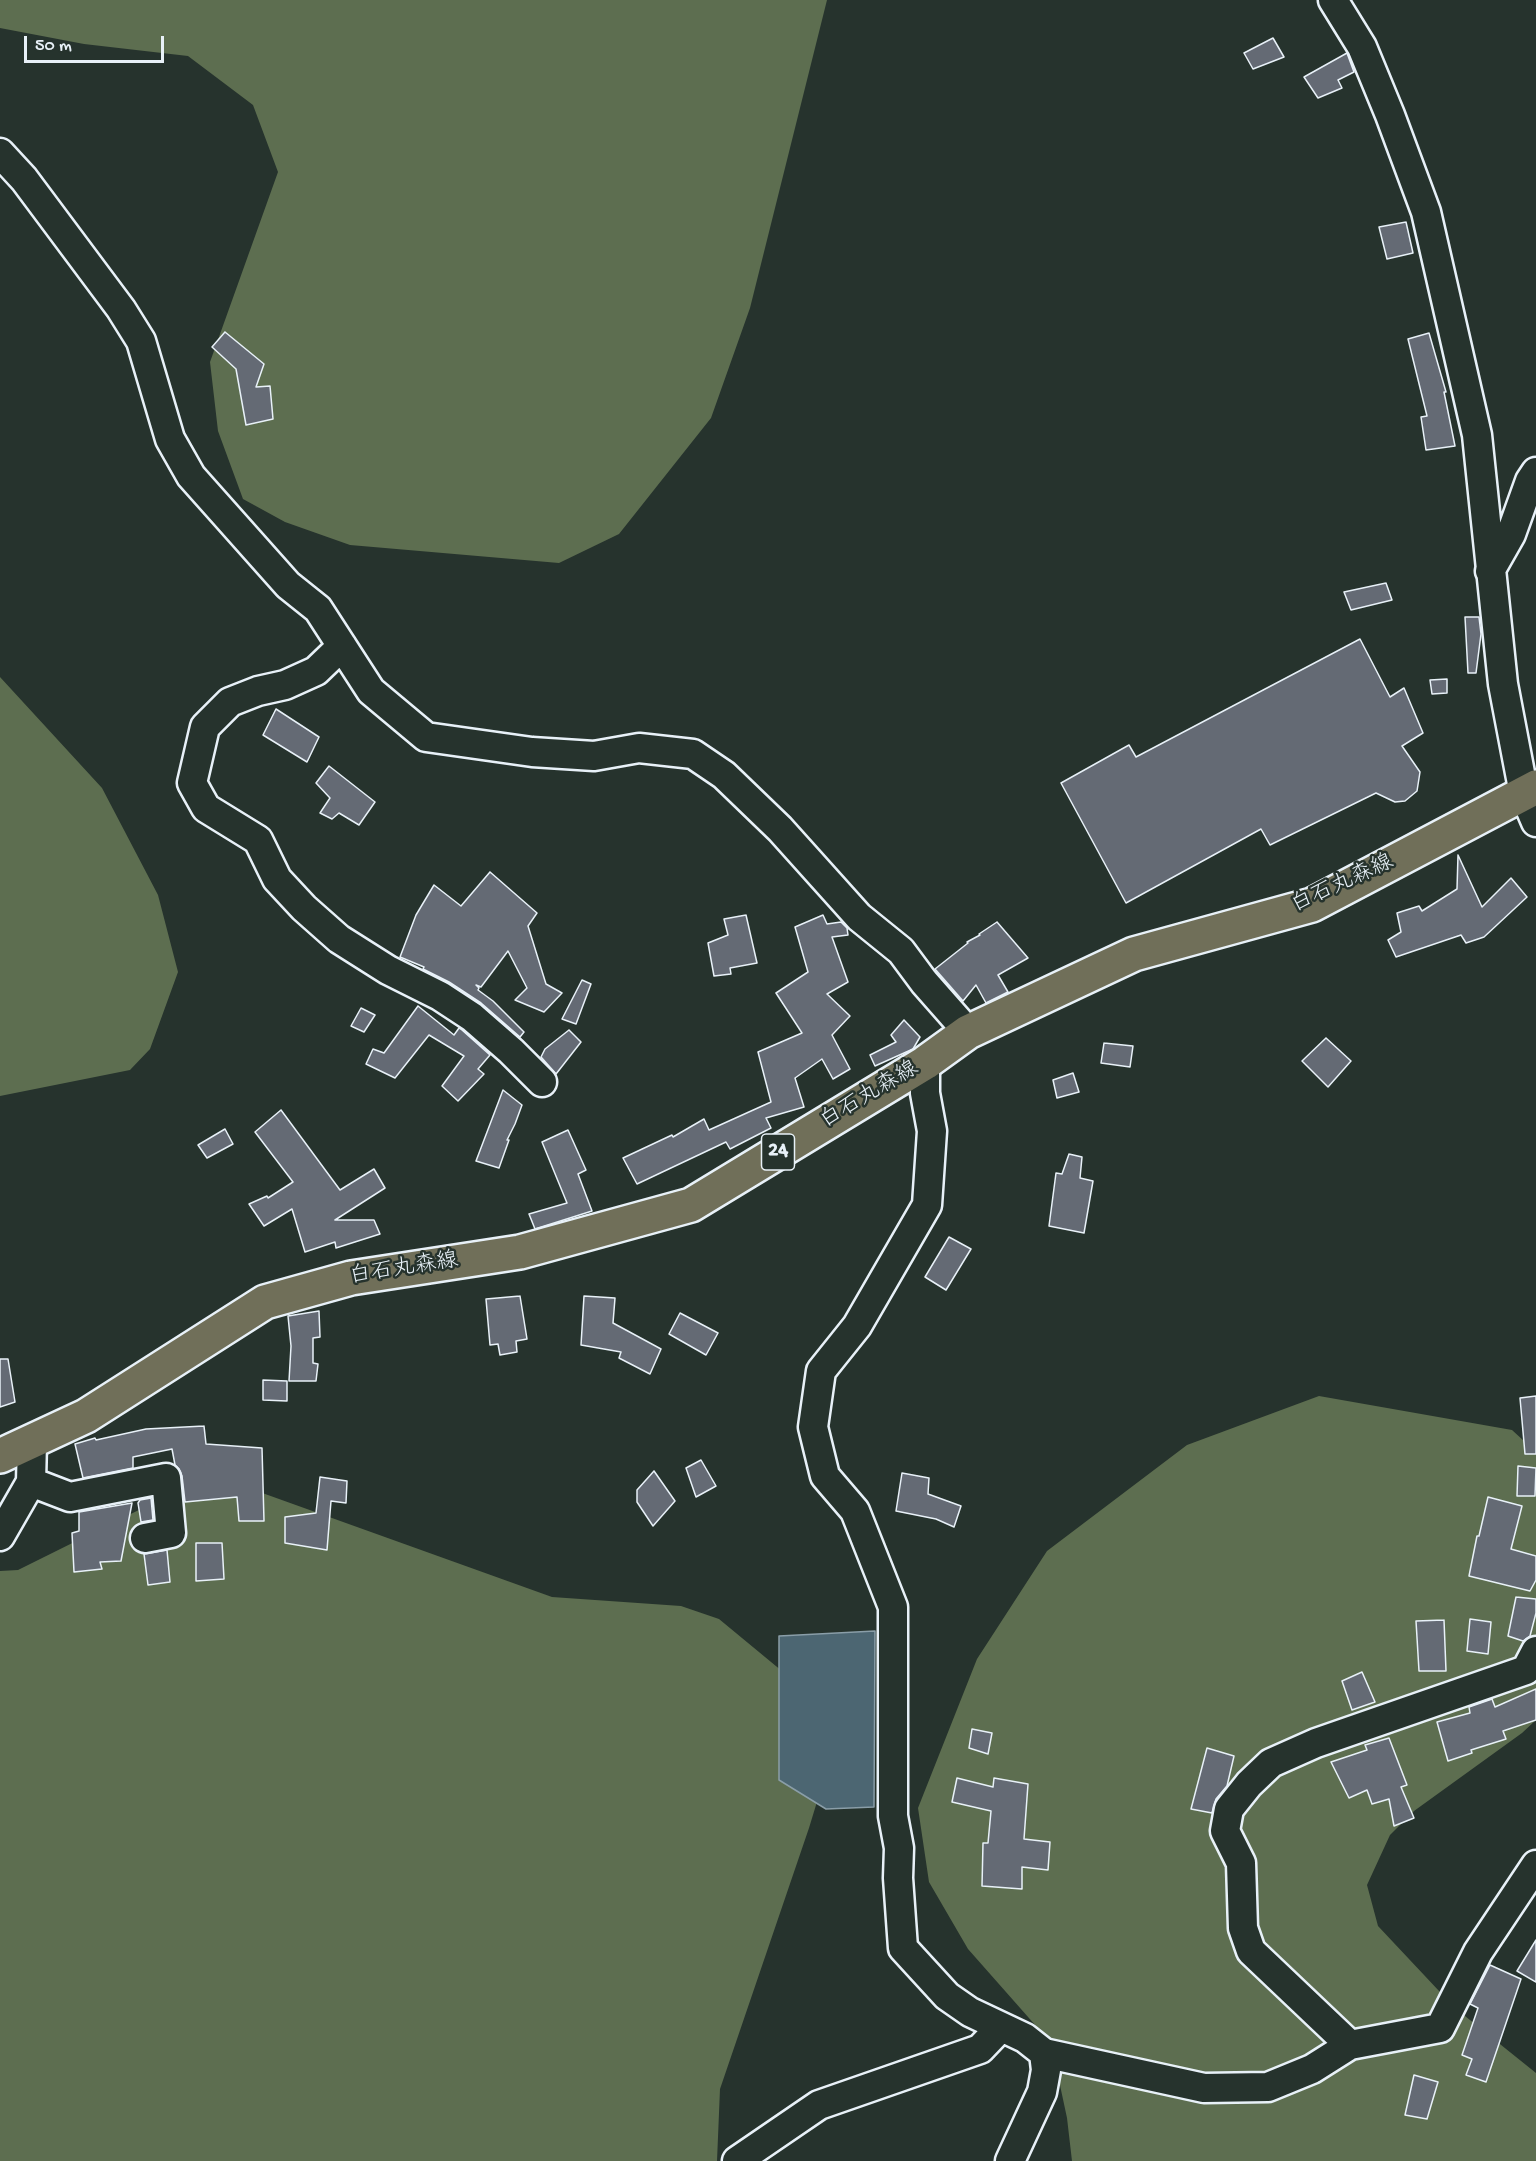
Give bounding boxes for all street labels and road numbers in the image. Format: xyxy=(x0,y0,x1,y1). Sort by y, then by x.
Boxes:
street label: 白石丸森線 xyxy=(1288,850,1398,920)
street label: 白石丸森線 xyxy=(816,1056,924,1136)
road number: 24 xyxy=(762,1134,794,1170)
street label: 白石丸森線 xyxy=(348,1248,460,1292)

